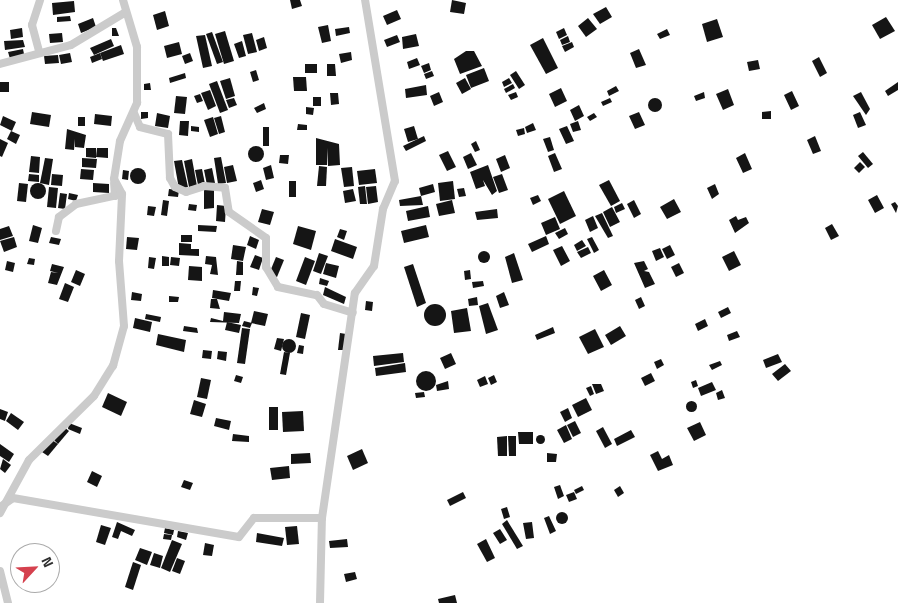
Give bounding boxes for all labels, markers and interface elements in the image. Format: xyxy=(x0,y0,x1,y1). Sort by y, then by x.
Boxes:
north arrow xyxy=(10,543,60,593)
text: N xyxy=(37,553,60,571)

